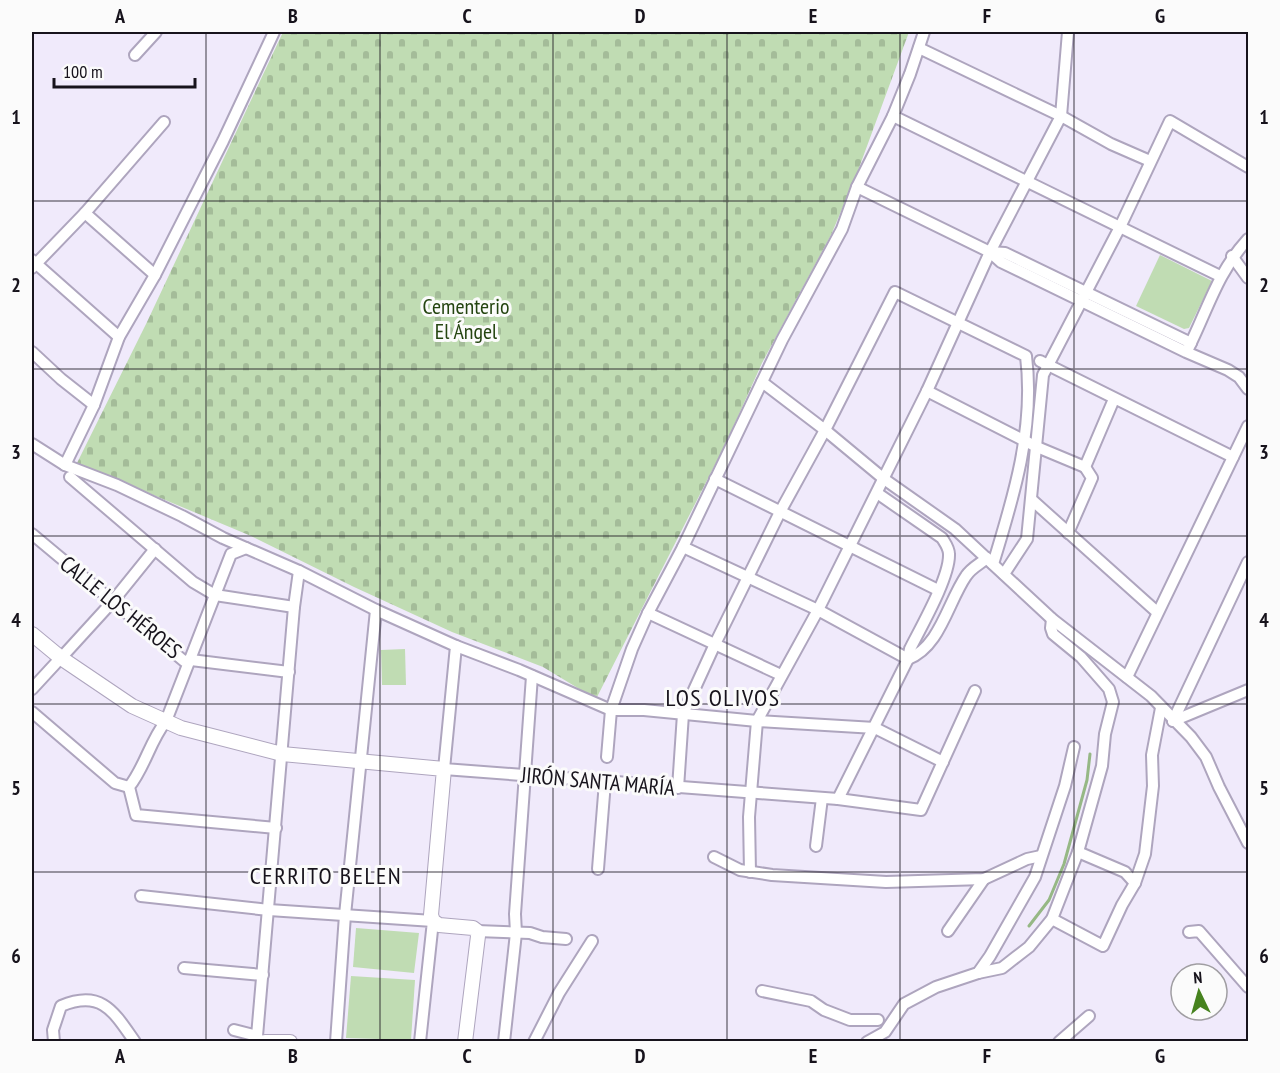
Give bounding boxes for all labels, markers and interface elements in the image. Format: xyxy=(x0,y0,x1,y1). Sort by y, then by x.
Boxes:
text: A xyxy=(114,3,126,29)
text: B xyxy=(288,3,298,29)
text: C xyxy=(462,3,472,29)
text: D xyxy=(635,3,646,29)
text: E xyxy=(809,3,817,29)
text: F xyxy=(983,3,991,29)
text: G xyxy=(1155,3,1165,29)
scale bar xyxy=(54,51,195,89)
text: 100 m xyxy=(63,60,103,83)
text: 1 xyxy=(11,104,21,130)
text: 1 xyxy=(1259,104,1269,130)
text: 2 xyxy=(11,272,21,298)
text: 2 xyxy=(1259,272,1269,298)
park label: Cementerio El Ángel xyxy=(423,292,509,345)
text: 3 xyxy=(11,439,21,465)
text: 3 xyxy=(1259,439,1269,465)
street label: CALLE LOS HÉROES xyxy=(55,549,187,665)
text: 4 xyxy=(11,607,21,633)
text: 4 xyxy=(1259,607,1269,633)
district label: LOS OLIVOS xyxy=(666,682,780,713)
street label: JIRÓN SANTA MARÍA xyxy=(519,760,677,802)
text: 5 xyxy=(11,775,21,801)
text: 5 xyxy=(1259,775,1269,801)
district label: CERRITO BELEN xyxy=(250,860,402,891)
text: 6 xyxy=(11,943,21,969)
text: 6 xyxy=(1259,943,1269,969)
north arrow xyxy=(1169,962,1229,1022)
text: N xyxy=(1193,967,1203,987)
text: A xyxy=(114,1043,126,1069)
text: B xyxy=(288,1043,298,1069)
text: C xyxy=(462,1043,472,1069)
text: D xyxy=(635,1043,646,1069)
text: E xyxy=(809,1043,817,1069)
text: F xyxy=(983,1043,991,1069)
text: G xyxy=(1155,1043,1165,1069)

